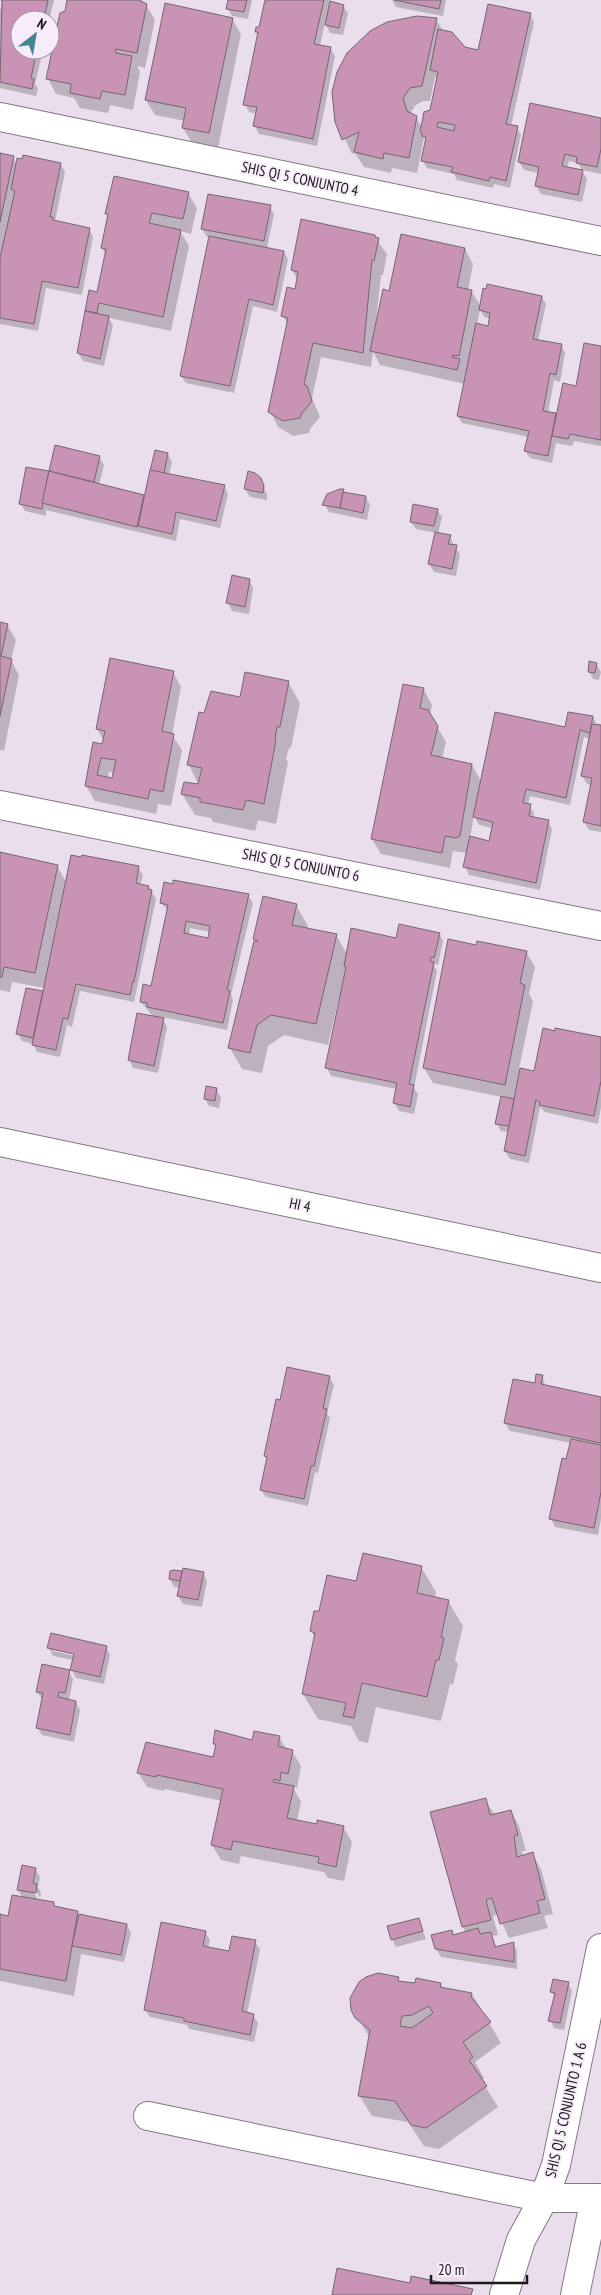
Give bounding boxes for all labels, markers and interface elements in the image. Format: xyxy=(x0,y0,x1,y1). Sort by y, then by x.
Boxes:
north arrow xyxy=(10,10,60,60)
text: N xyxy=(34,14,50,34)
street label: SHIS QI 5 CONJUNTO 4 xyxy=(240,157,361,200)
street label: SHIS QI 5 CONJUNTO 6 xyxy=(241,844,362,885)
street label: HI 4 xyxy=(288,1193,313,1216)
street label: SHIS QI 5 CONJUNTO 1 A 6 xyxy=(541,2040,590,2179)
scale bar xyxy=(431,2252,527,2284)
text: 20 m xyxy=(438,2260,464,2279)

